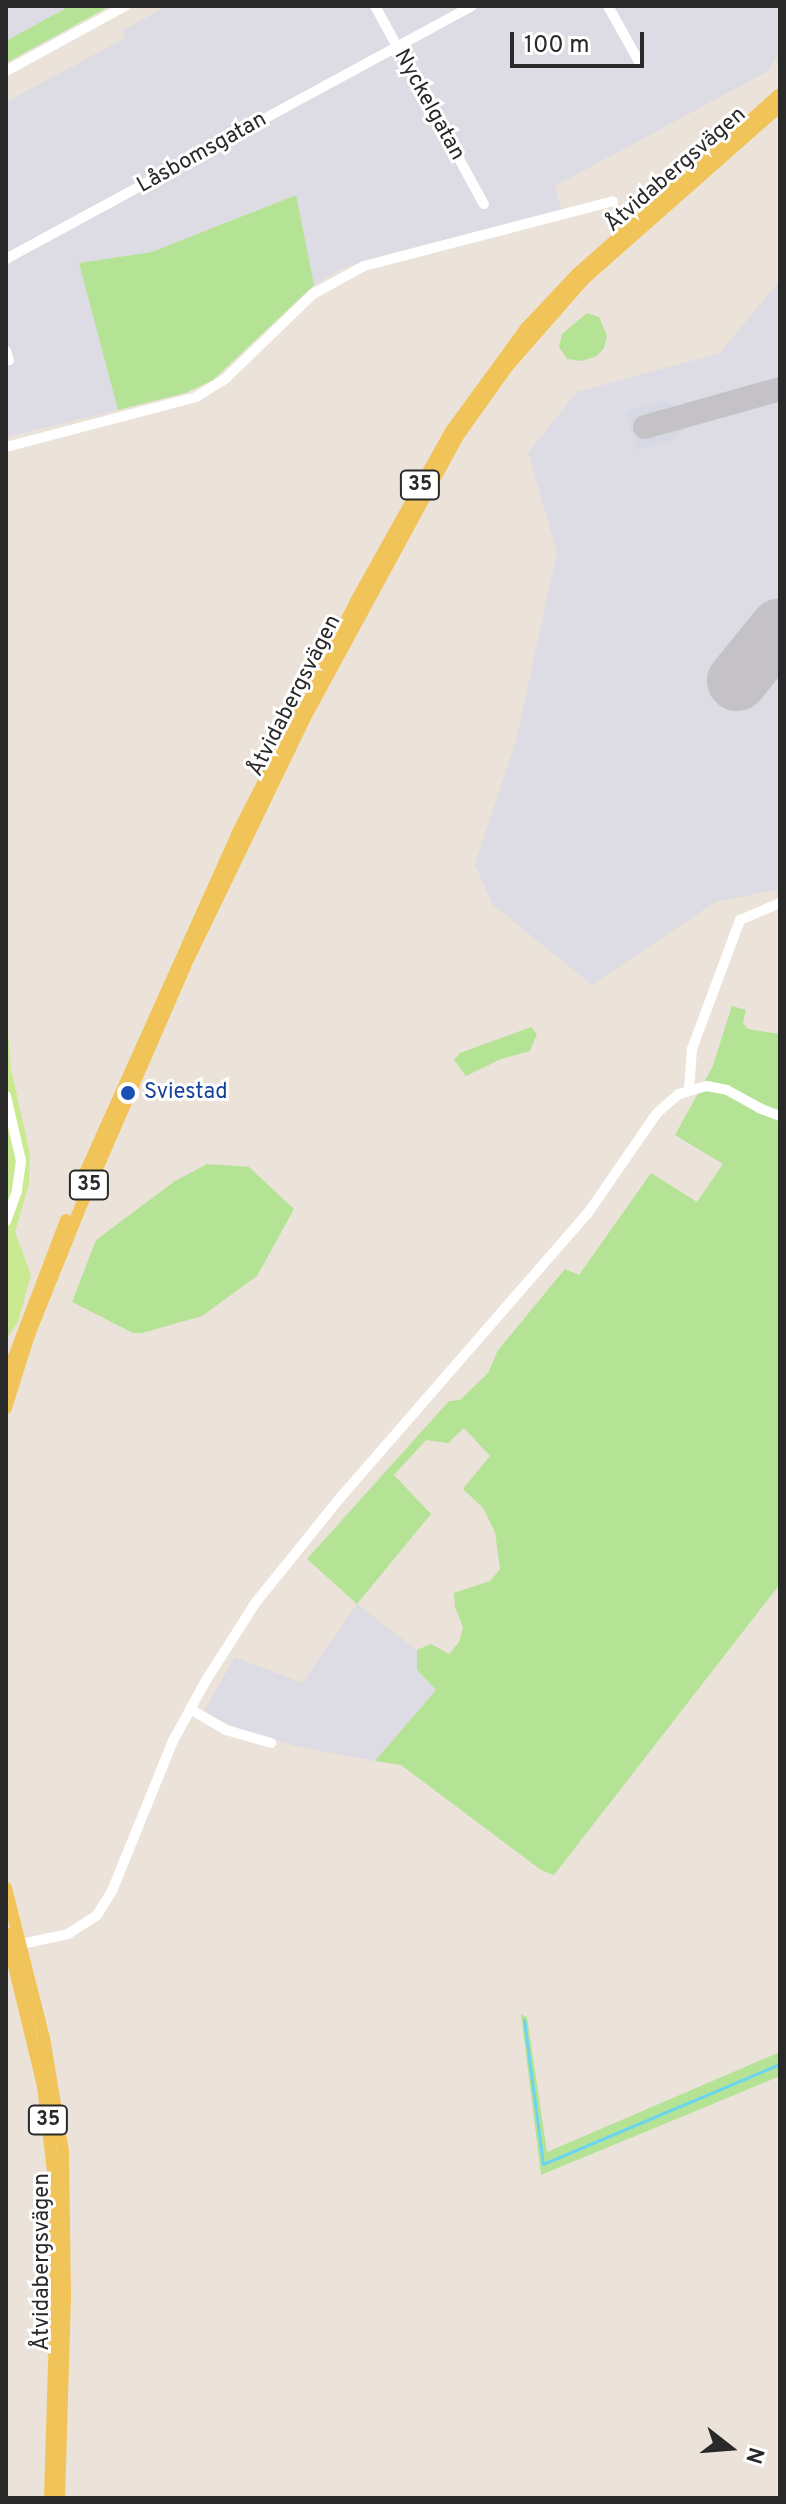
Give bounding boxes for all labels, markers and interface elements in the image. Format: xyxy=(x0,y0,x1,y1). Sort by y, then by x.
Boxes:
scale bar xyxy=(514,16,648,66)
text: 100 m xyxy=(524,31,590,61)
street label: Nyckelgatan xyxy=(388,45,470,165)
street label: Åtvidabergsvägen xyxy=(600,102,752,238)
street label: Låsbomsgatan xyxy=(133,107,271,199)
road number: 35 xyxy=(398,469,442,501)
street label: Åtvidabergsvägen xyxy=(243,611,347,781)
place label: Sviestad xyxy=(144,1080,228,1106)
marker: Sviestad xyxy=(119,1084,137,1102)
road number: 35 xyxy=(67,1169,111,1201)
road number: 35 xyxy=(26,2104,70,2136)
street label: Åtvidabergsvägen xyxy=(30,2173,56,2351)
north arrow xyxy=(690,2408,770,2488)
text: N xyxy=(738,2444,769,2467)

